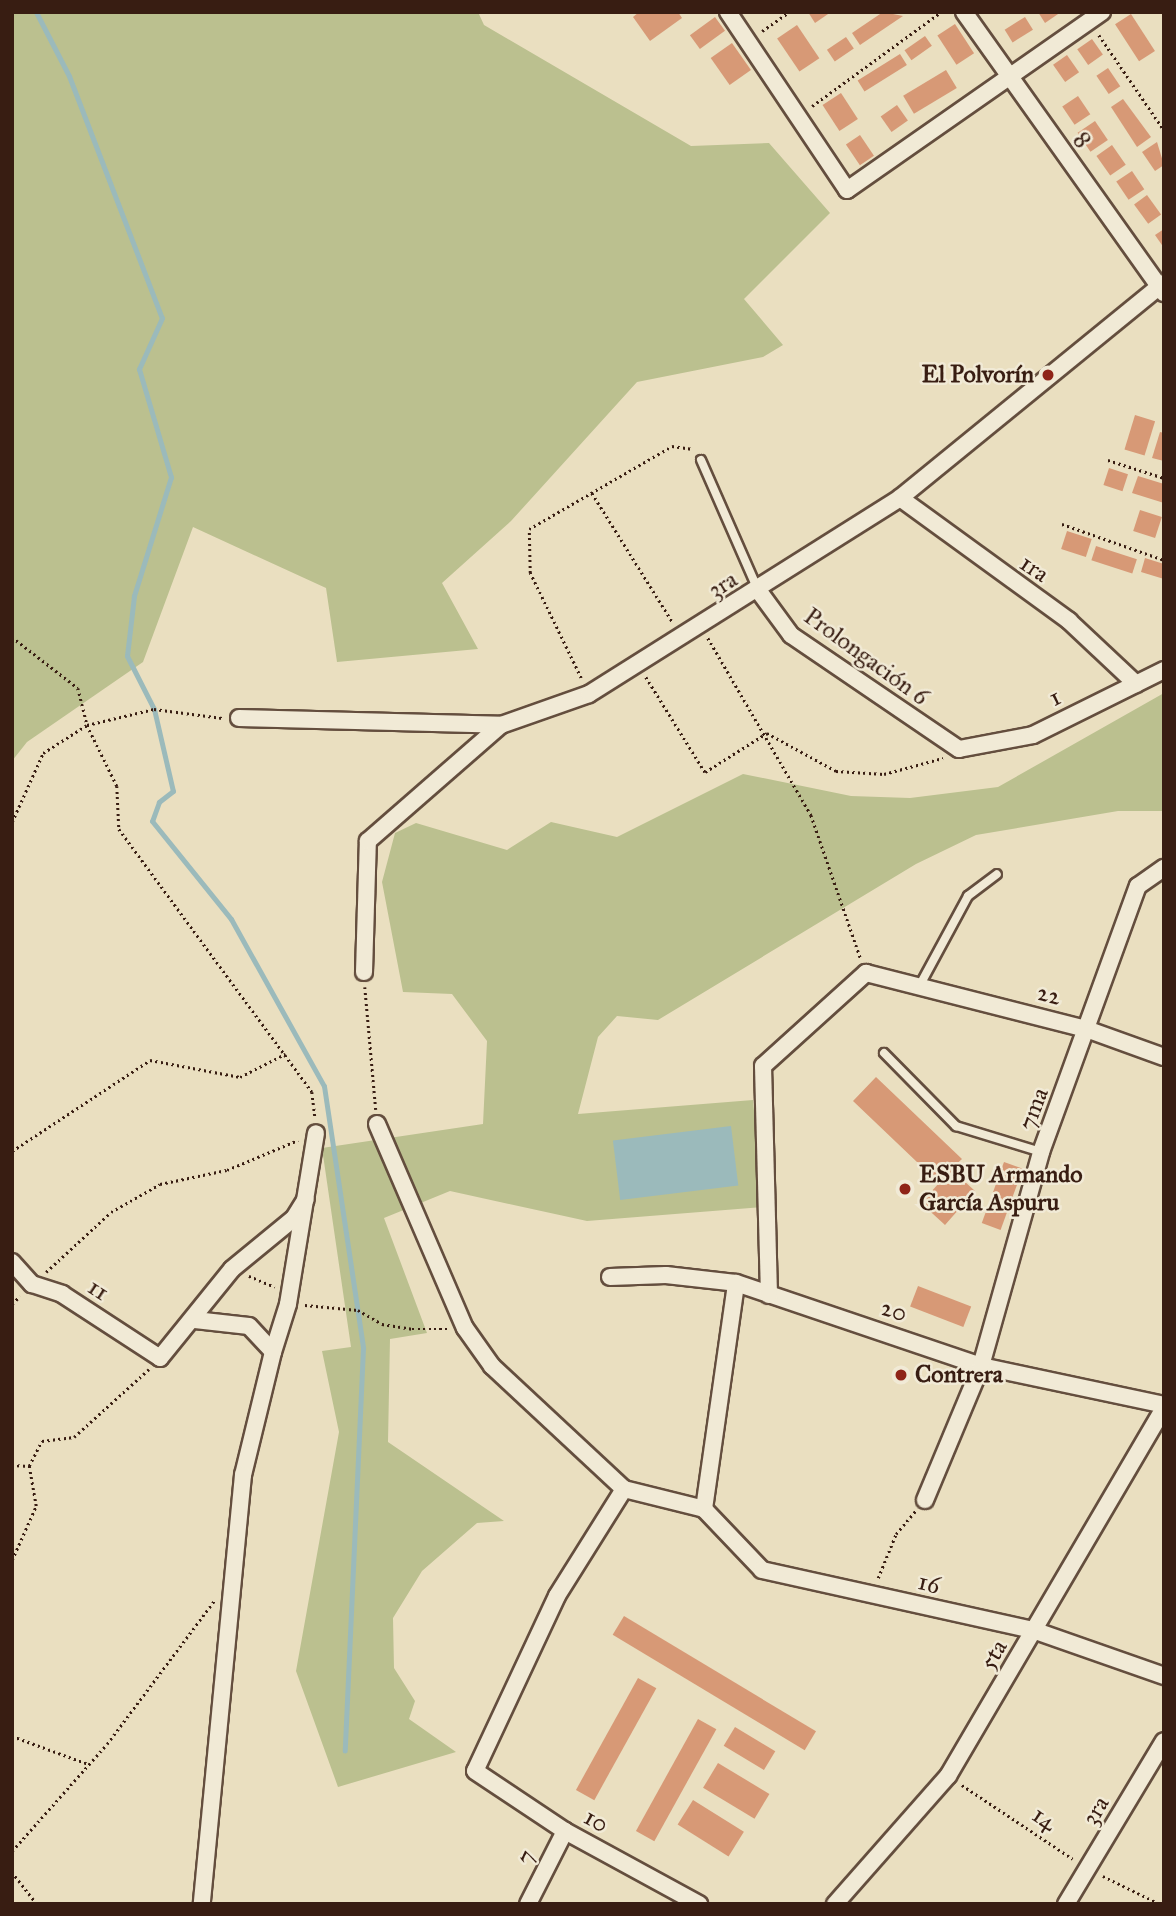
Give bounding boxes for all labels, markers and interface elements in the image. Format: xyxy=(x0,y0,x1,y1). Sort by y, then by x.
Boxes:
street label: 8 xyxy=(1067,127,1097,153)
place label: El Polvorín xyxy=(921,361,1034,389)
marker: El Polvorín xyxy=(1040,367,1056,383)
street label: 1ra xyxy=(1014,549,1054,589)
street label: 3ra xyxy=(703,565,743,605)
street label: Prolongación 6 xyxy=(798,602,934,712)
street label: 1 xyxy=(1044,683,1066,713)
street label: 22 xyxy=(1034,978,1064,1012)
street label: 7ma xyxy=(1013,1084,1055,1134)
place label: ESBU Armando García Aspuru xyxy=(919,1161,1082,1217)
marker: ESBU Armando García Aspuru xyxy=(897,1181,913,1197)
street label: 11 xyxy=(82,1273,114,1307)
street label: 20 xyxy=(877,1293,911,1329)
place label: Contrera xyxy=(915,1361,1003,1389)
marker: Contrera xyxy=(893,1367,909,1383)
street label: 16 xyxy=(915,1568,943,1600)
street label: 5ta xyxy=(974,1635,1014,1675)
street label: 3ra xyxy=(1076,1791,1116,1831)
street label: 14 xyxy=(1026,1801,1062,1837)
street label: 10 xyxy=(579,1803,613,1839)
street label: 7 xyxy=(510,1845,542,1869)

